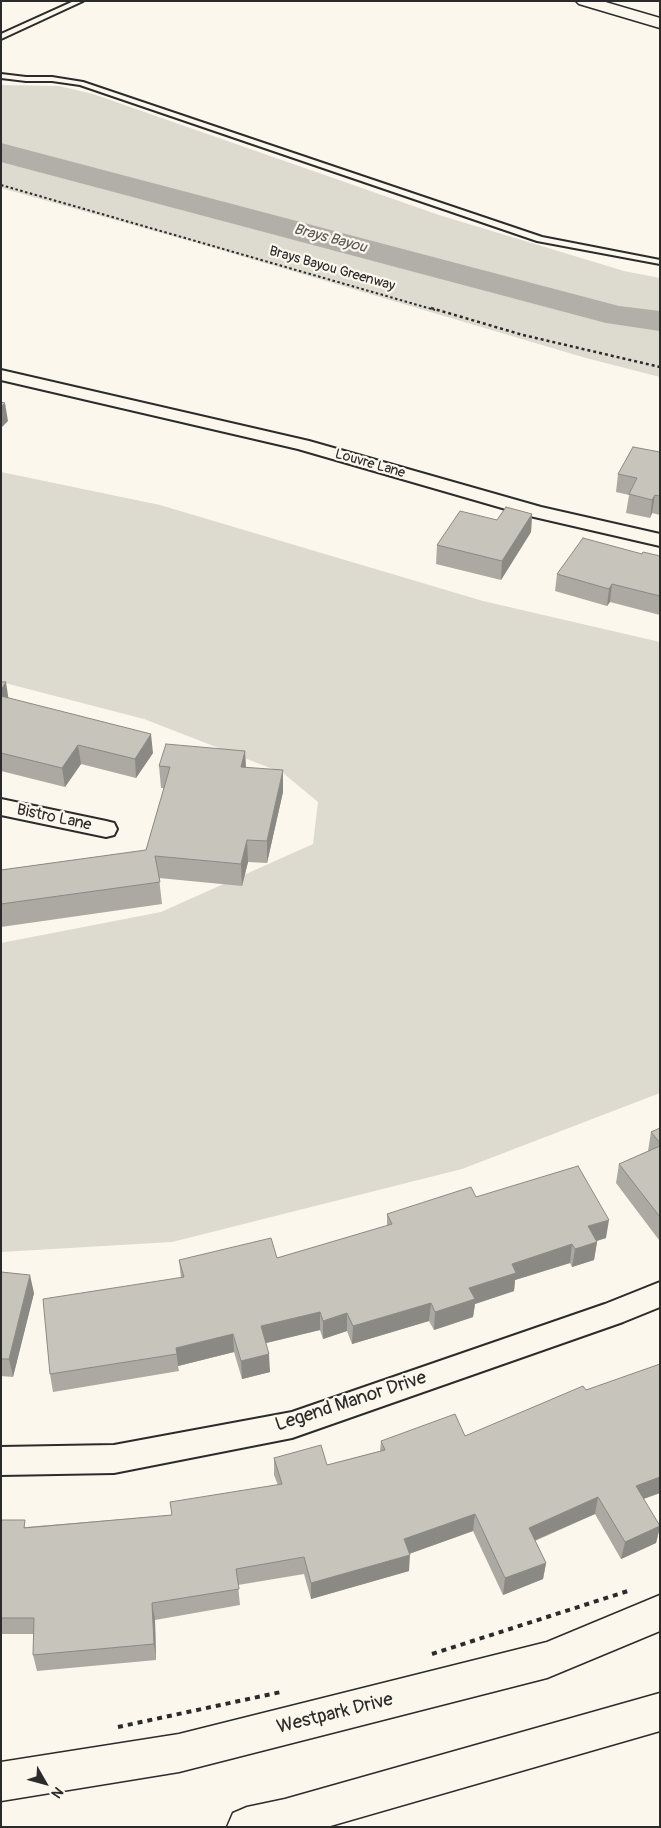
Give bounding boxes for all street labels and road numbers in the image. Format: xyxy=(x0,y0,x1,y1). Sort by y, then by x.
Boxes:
street label: Brays Bayou Greenway xyxy=(267,243,397,295)
street label: Louvre Lane xyxy=(333,446,407,482)
street label: Bistro Lane xyxy=(15,801,93,835)
street label: Legend Manor Drive xyxy=(273,1367,429,1437)
street label: Westpark Drive xyxy=(275,1689,395,1739)

